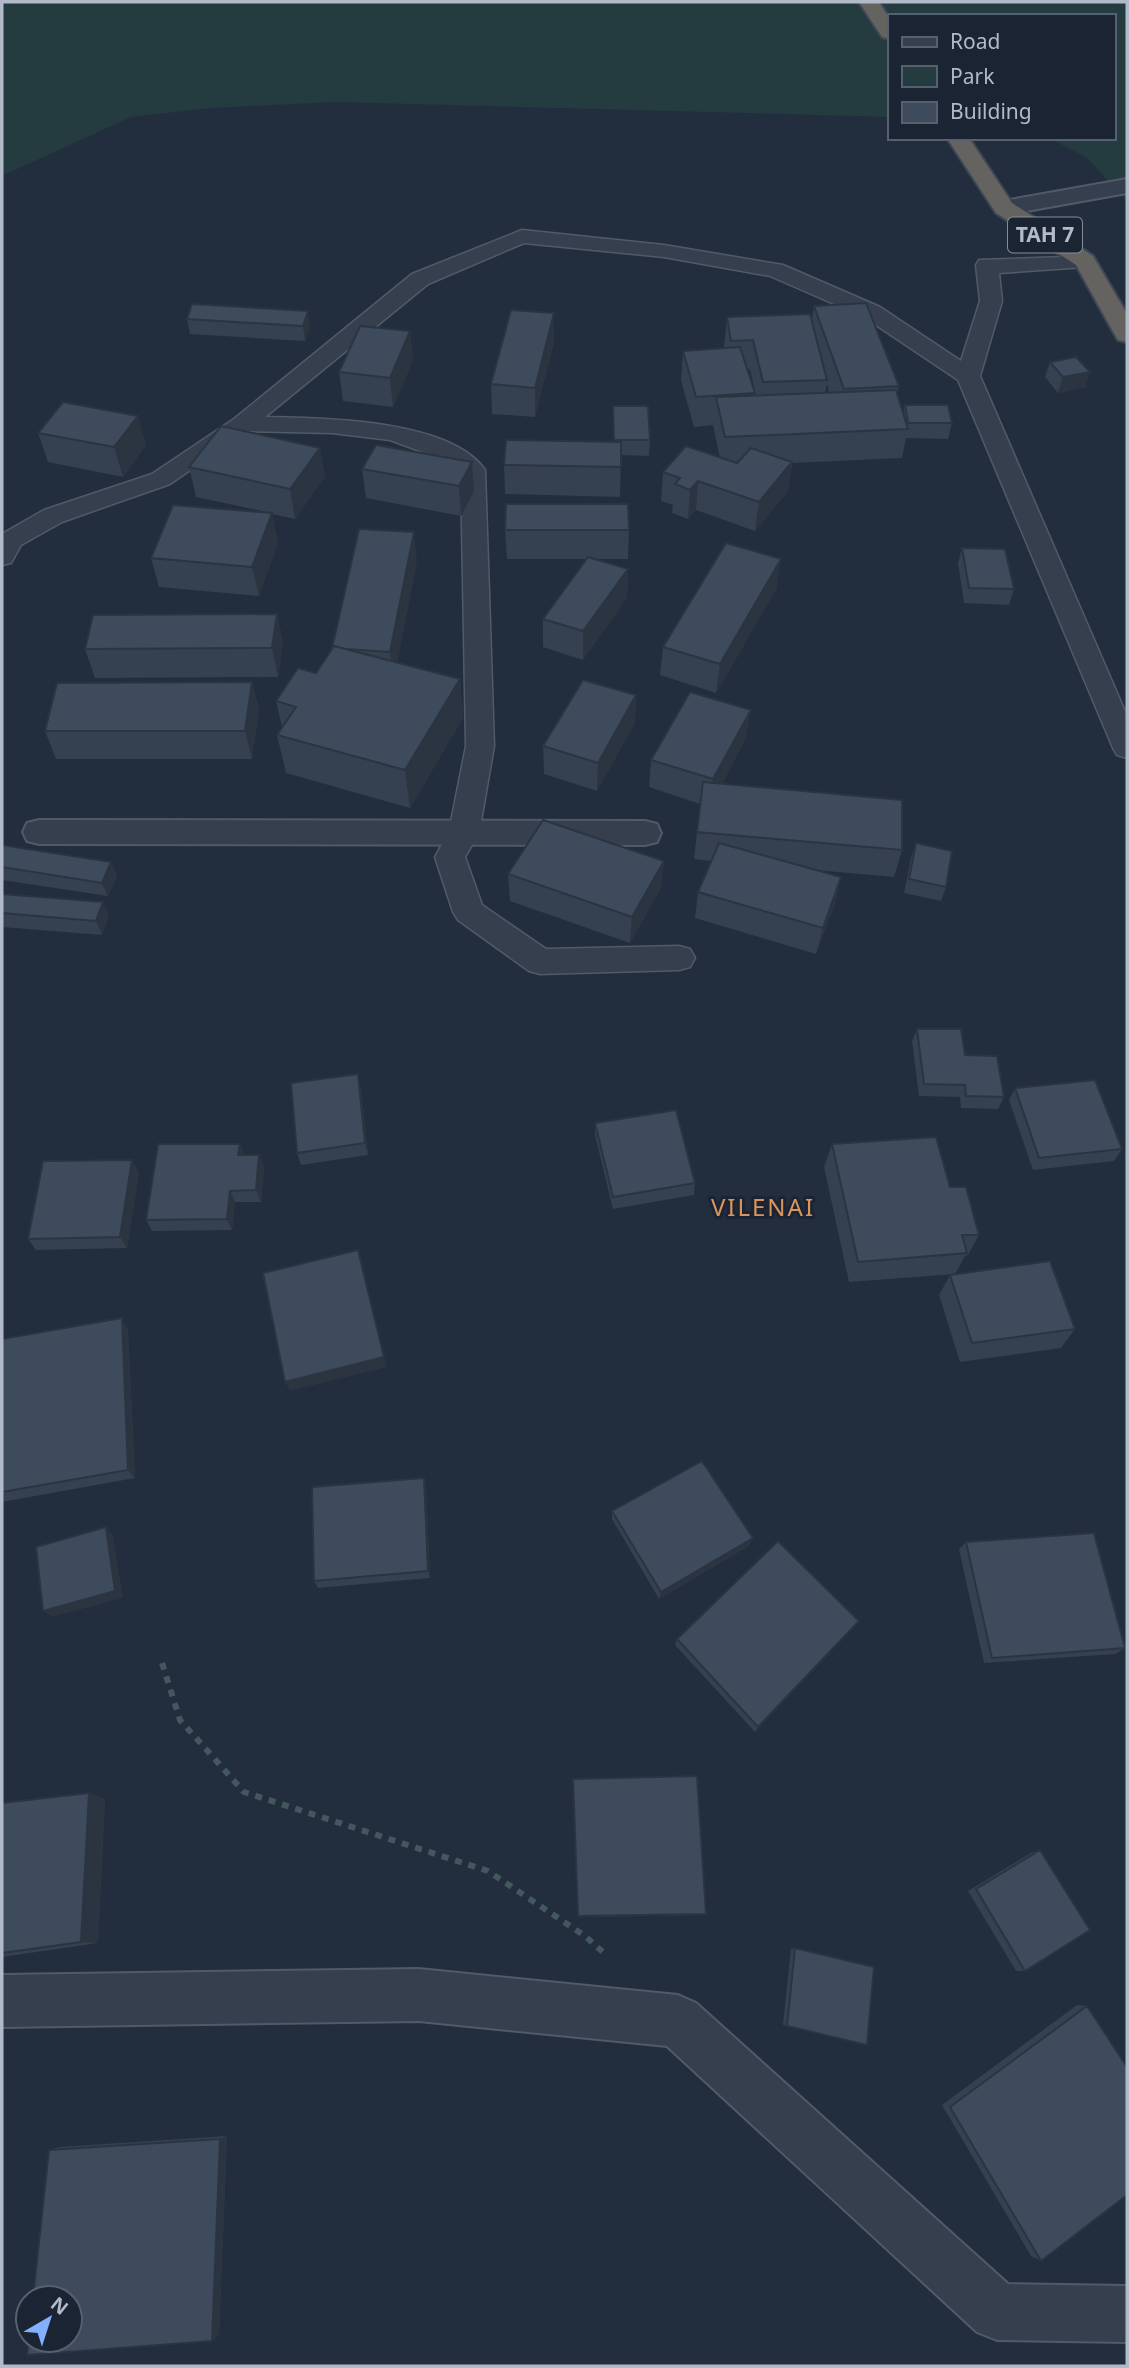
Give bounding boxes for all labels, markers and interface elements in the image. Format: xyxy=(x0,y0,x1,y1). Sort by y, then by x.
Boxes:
legend xyxy=(888,14,1115,140)
text: Road xyxy=(950,27,1000,55)
text: Park xyxy=(950,62,995,90)
text: Building xyxy=(950,97,1032,125)
road number: TAH 7 xyxy=(1008,218,1082,252)
district label: VILENAI xyxy=(711,1190,815,1223)
north arrow xyxy=(14,2284,84,2354)
text: N xyxy=(46,2291,74,2321)

